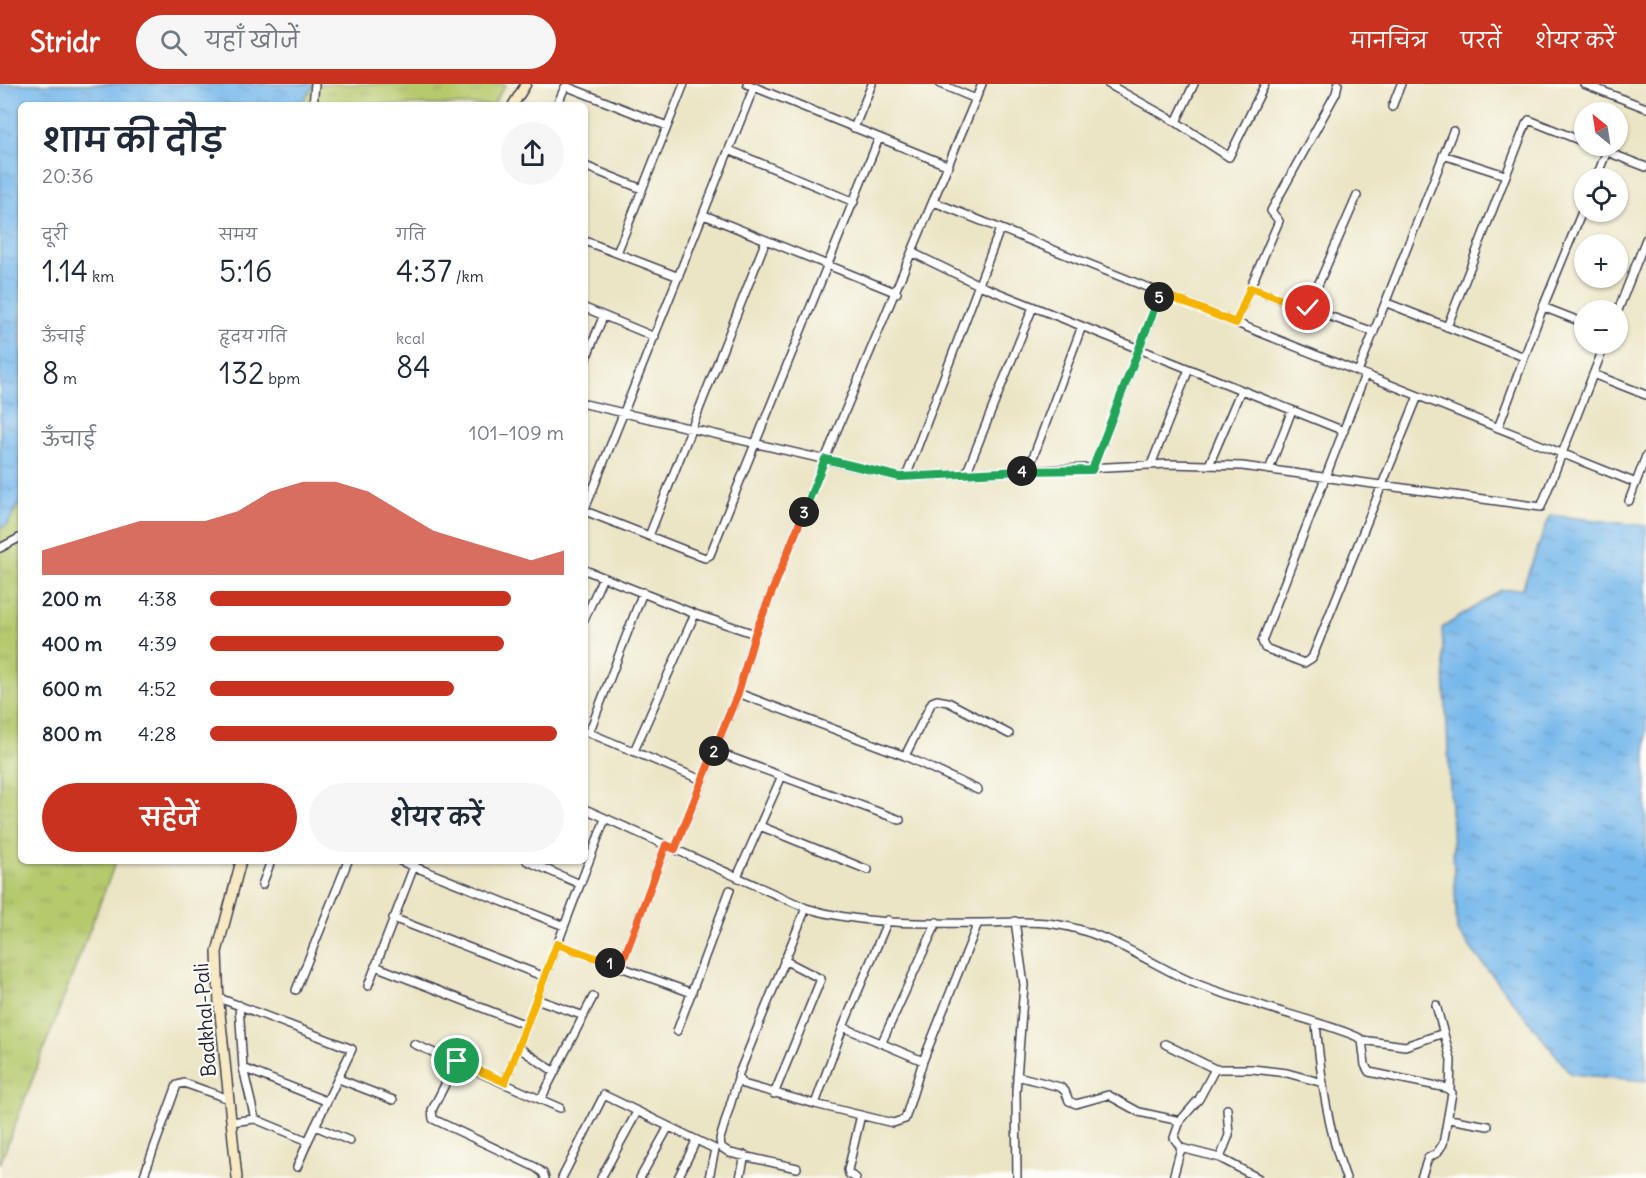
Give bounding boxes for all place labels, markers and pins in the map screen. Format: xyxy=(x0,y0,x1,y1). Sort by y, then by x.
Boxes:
pin: 5 xyxy=(1144,282,1174,312)
pin xyxy=(1282,282,1333,333)
pin: 4 xyxy=(1007,456,1037,486)
pin: 3 xyxy=(789,497,819,527)
pin: 2 xyxy=(699,736,729,766)
pin: 1 xyxy=(595,948,625,978)
pin xyxy=(431,1035,482,1086)

